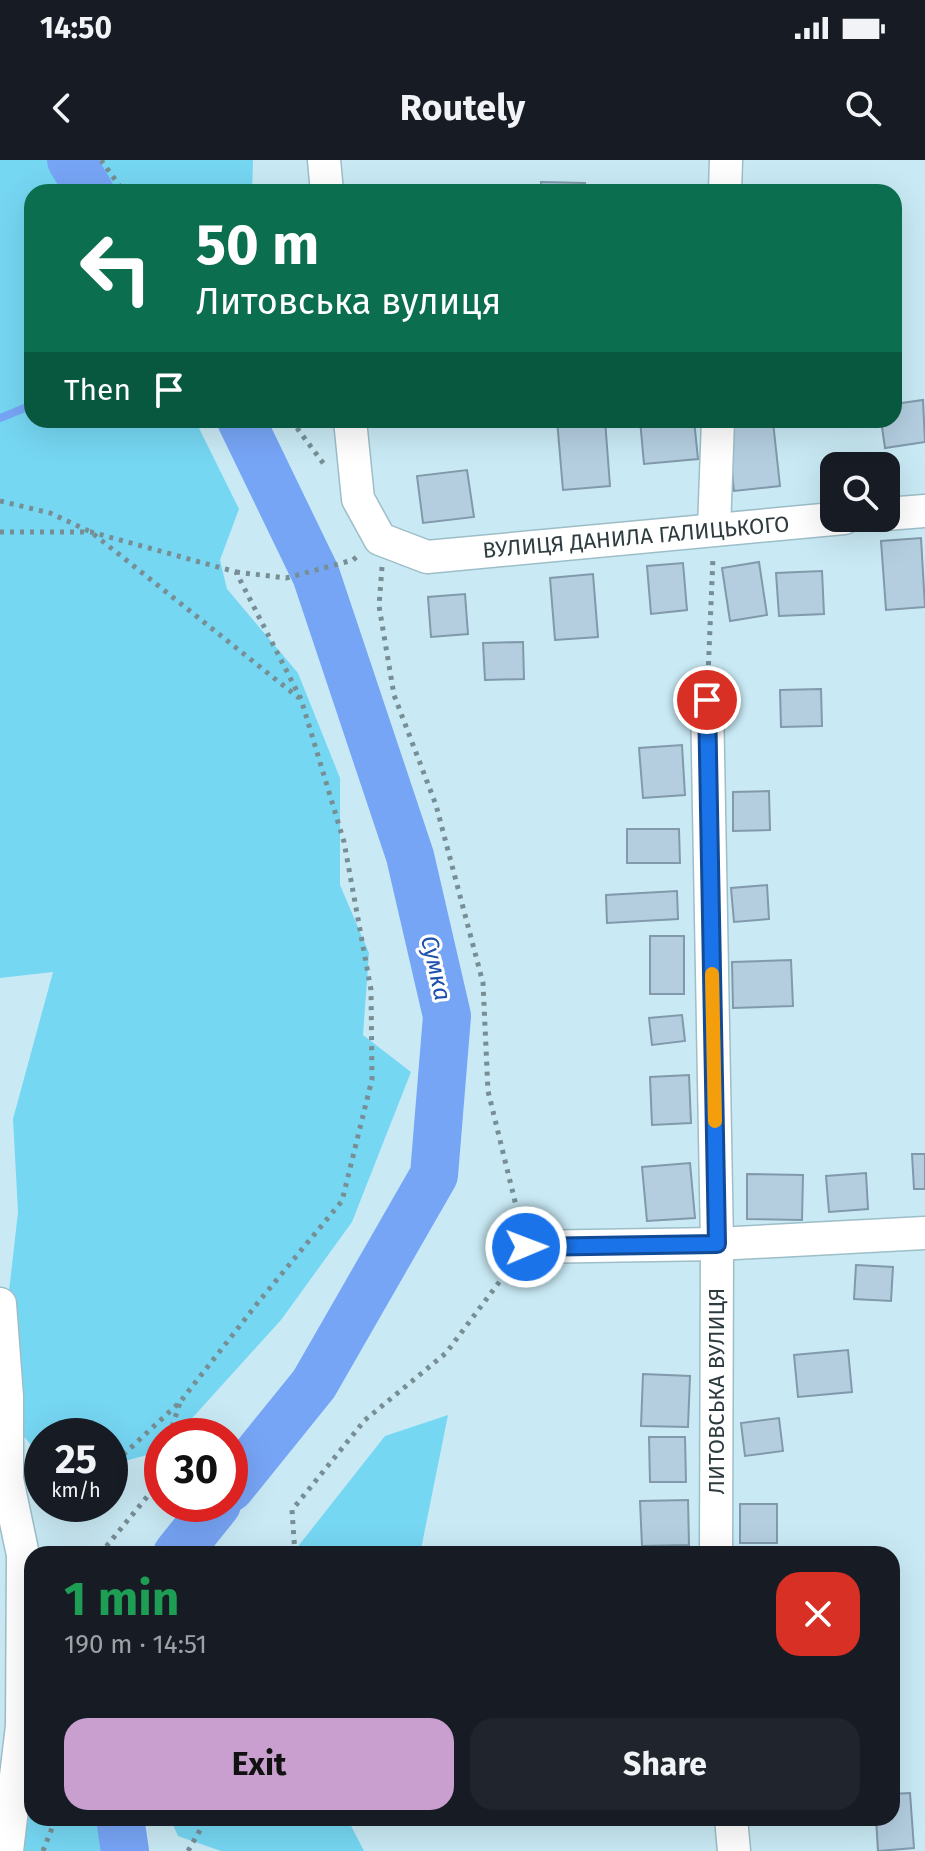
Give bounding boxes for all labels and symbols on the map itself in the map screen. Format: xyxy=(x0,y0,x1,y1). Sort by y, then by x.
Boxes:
street label: ВУЛИЦЯ ДАНИЛА ГАЛИЦЬКОГО xyxy=(481,510,791,564)
pin xyxy=(673,666,741,734)
water label: Сумка xyxy=(415,933,457,1003)
position arrow xyxy=(484,1205,568,1289)
street label: ЛИТОВСЬКА ВУЛИЦЯ xyxy=(703,1288,730,1494)
speed limit sign: 30 xyxy=(144,1418,248,1522)

